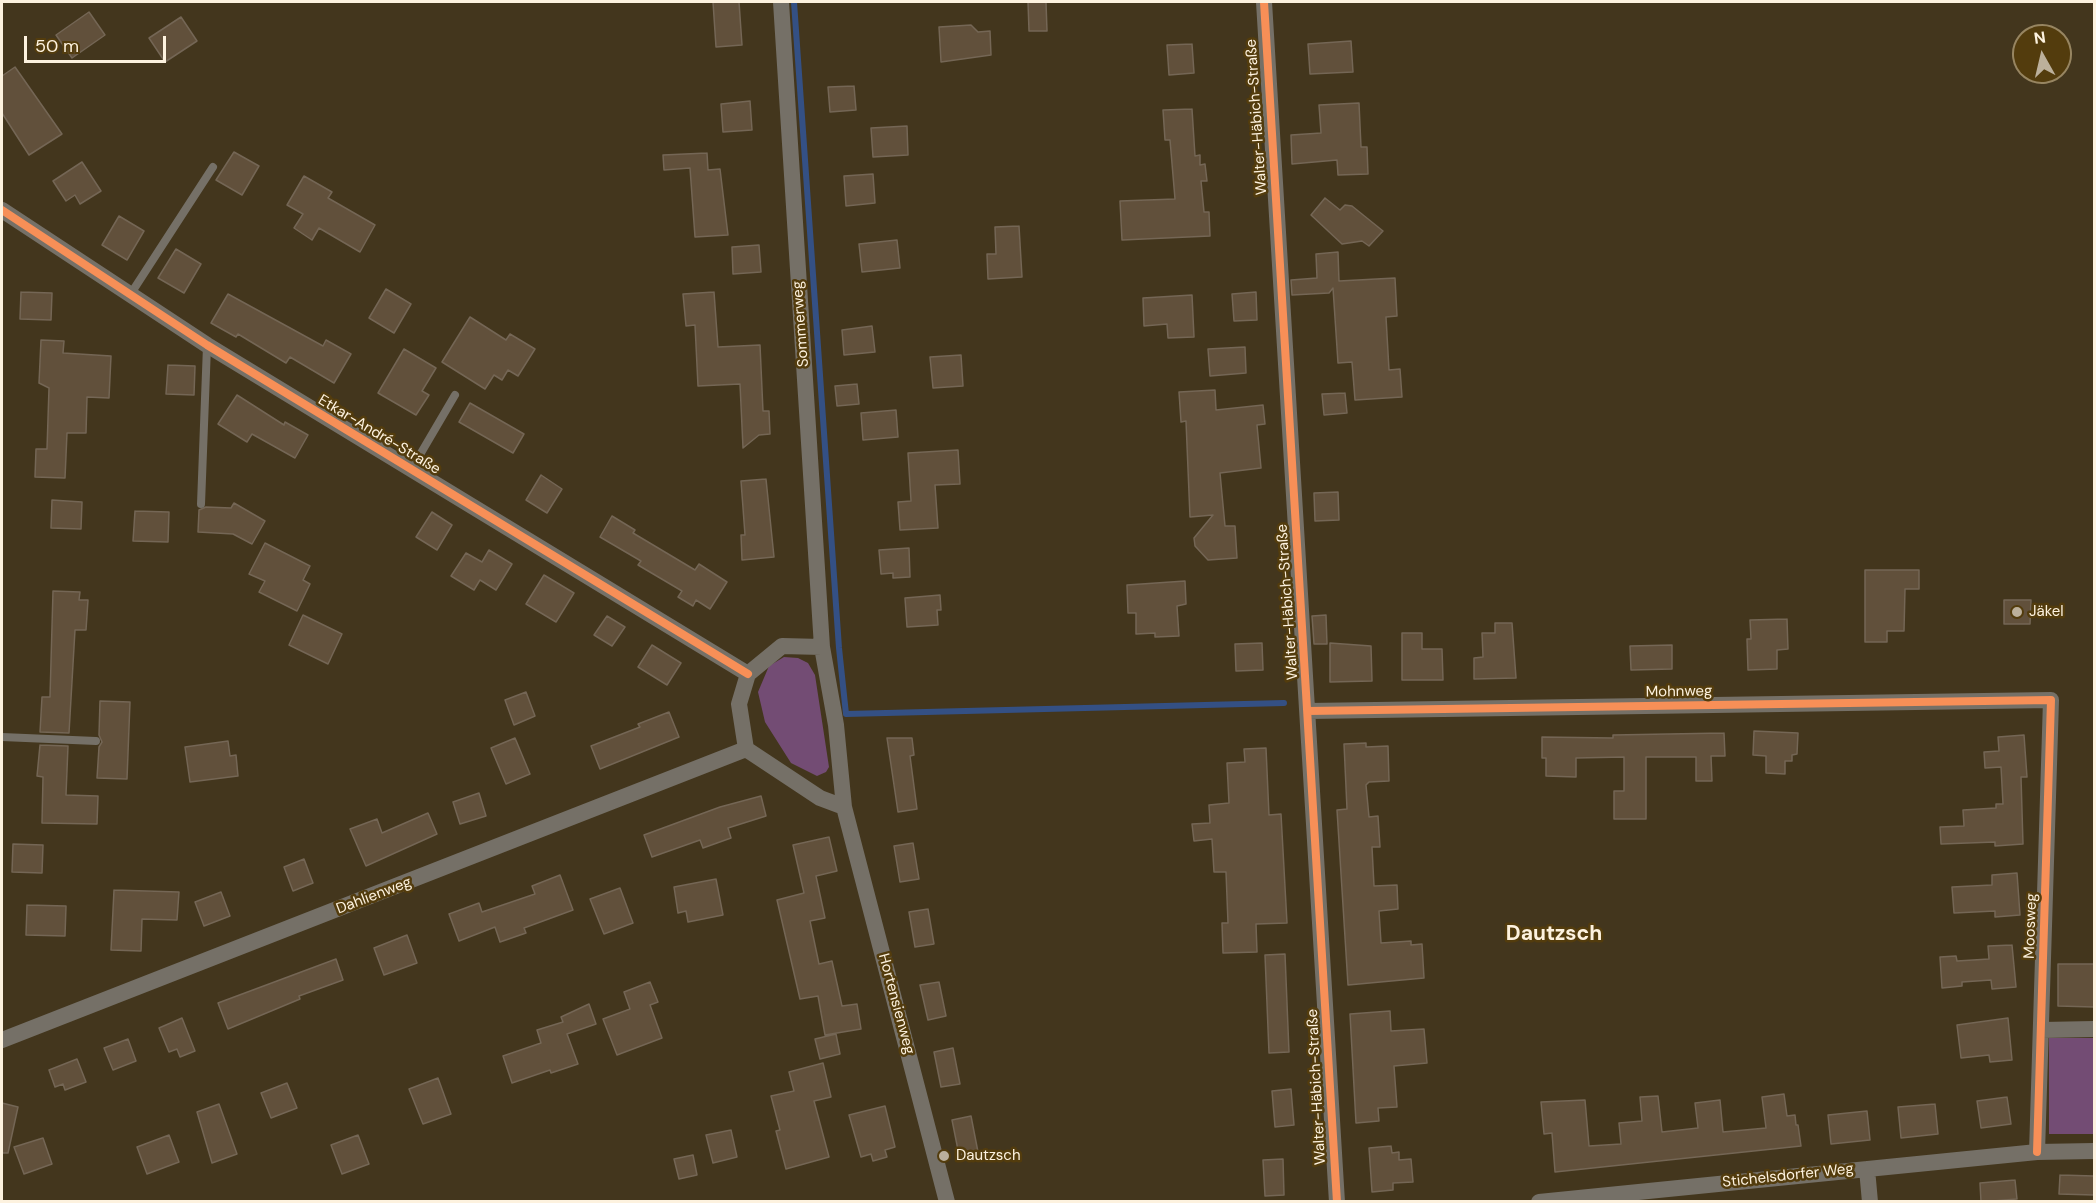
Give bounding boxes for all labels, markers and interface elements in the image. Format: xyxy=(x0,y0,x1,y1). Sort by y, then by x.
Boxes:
scale bar xyxy=(27,24,170,62)
north arrow xyxy=(2012,24,2072,84)
text: N xyxy=(2032,26,2047,49)
text: 50 m xyxy=(35,34,79,58)
street label: Walter-Häbich-Straße xyxy=(1243,38,1271,196)
street label: Sommerweg xyxy=(789,280,813,368)
street label: Etkar-André-Straße xyxy=(315,391,443,479)
street label: Walter-Häbich-Straße xyxy=(1274,523,1302,681)
place label: Jäkel xyxy=(2029,603,2064,621)
marker: Jäkel xyxy=(2010,605,2024,619)
street label: Mohnweg xyxy=(1645,682,1713,702)
street label: Dahlienweg xyxy=(334,873,414,919)
street label: Moosweg xyxy=(2021,893,2041,959)
district label: Dautzsch xyxy=(1506,921,1602,947)
street label: Hortensienweg xyxy=(874,952,918,1056)
street label: Walter-Häbich-Straße xyxy=(1304,1008,1330,1166)
place label: Dautzsch xyxy=(956,1147,1021,1165)
marker: Dautzsch xyxy=(937,1149,951,1163)
street label: Stichelsdorfer Weg xyxy=(1721,1160,1855,1192)

